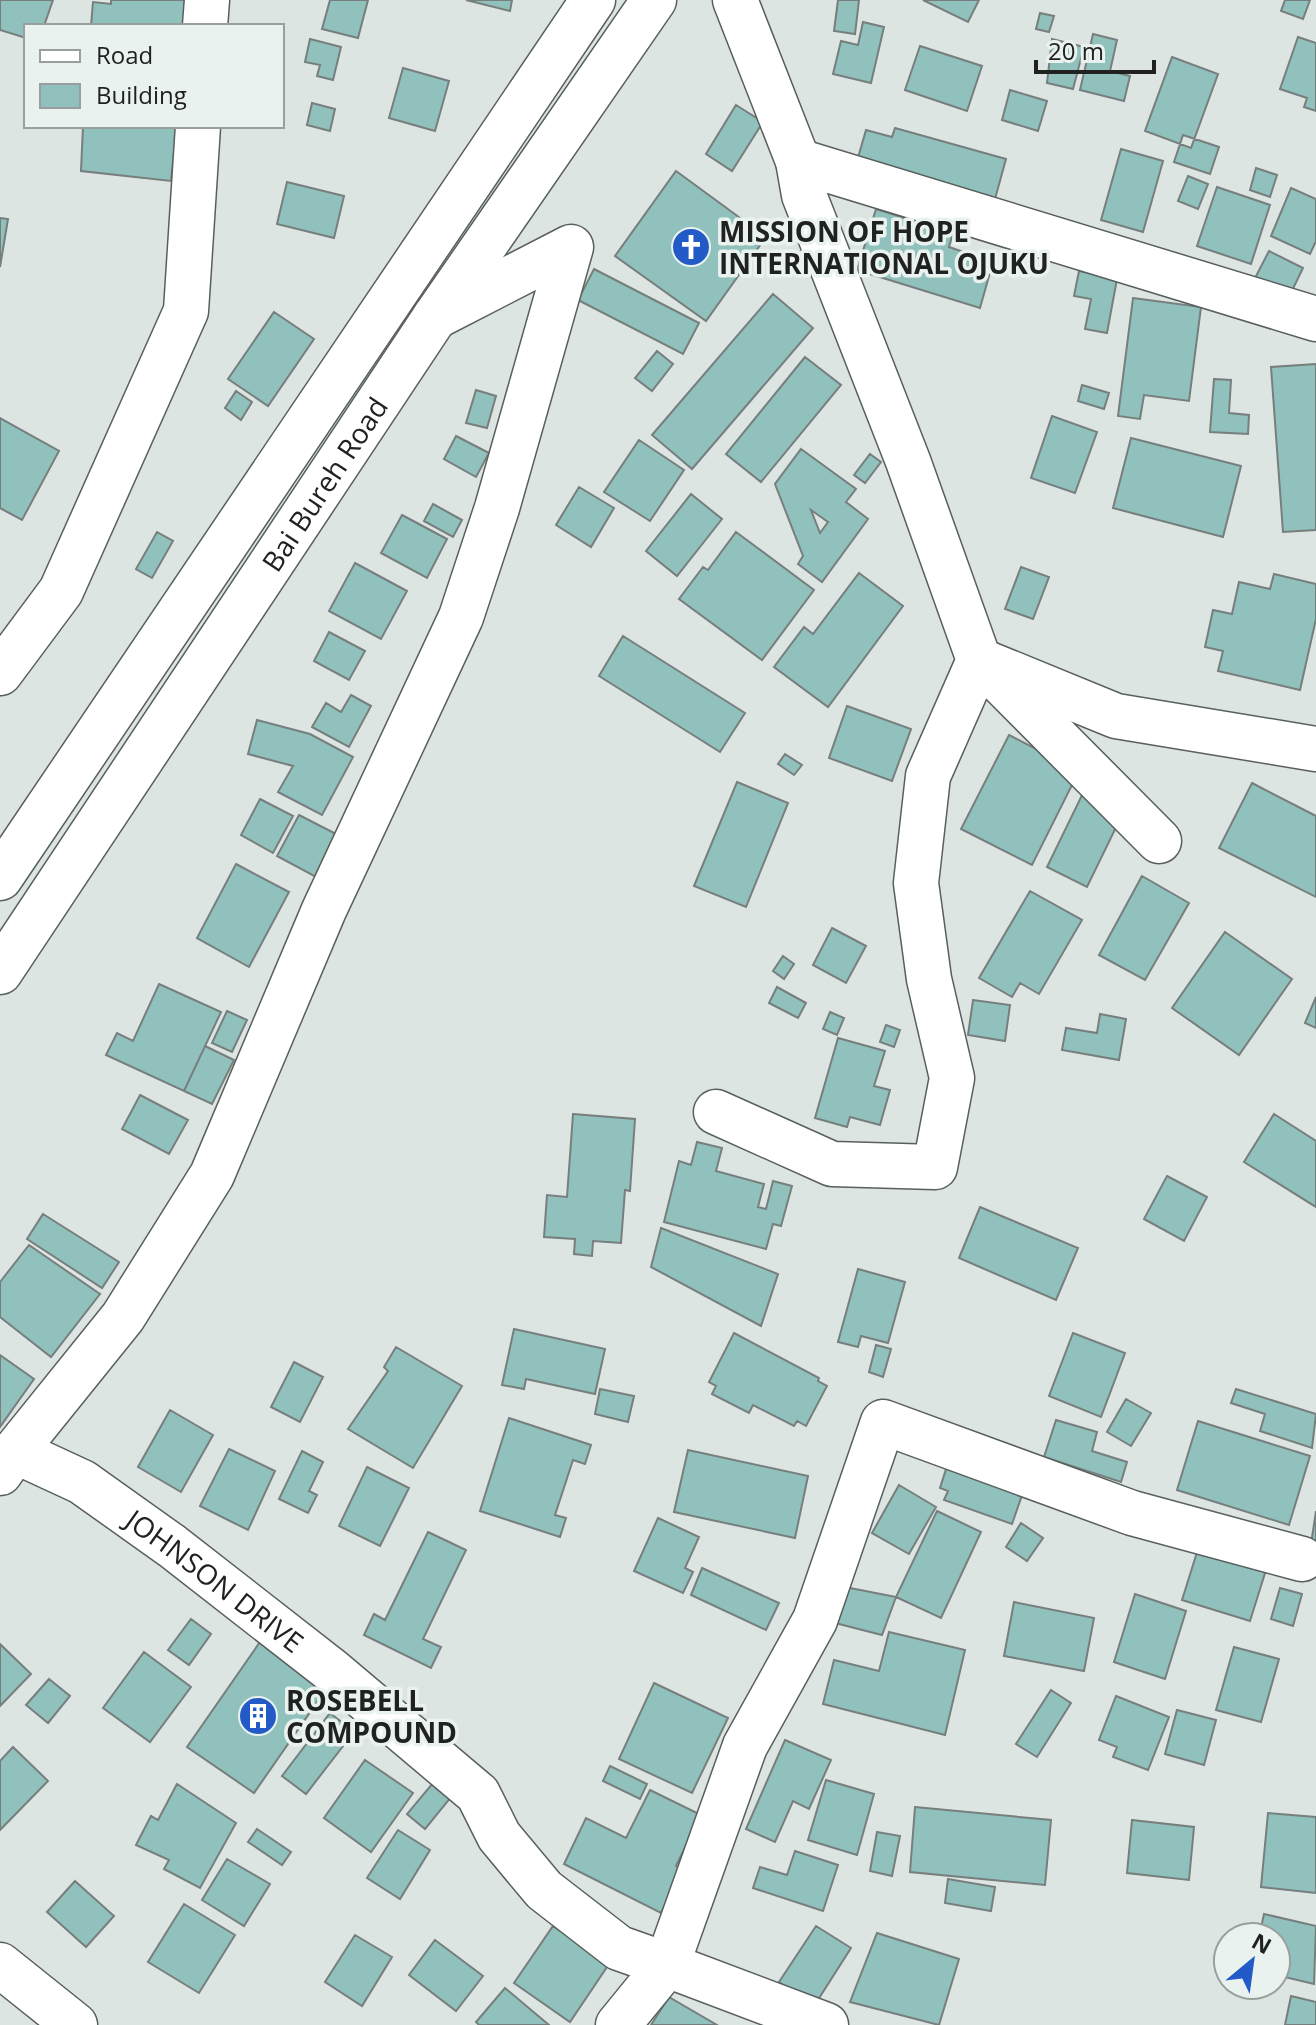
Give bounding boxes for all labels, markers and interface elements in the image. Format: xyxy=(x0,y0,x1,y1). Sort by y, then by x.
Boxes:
legend xyxy=(24,24,284,128)
scale bar xyxy=(1036,24,1154,74)
text: 20 m xyxy=(1048,34,1104,67)
text: Road xyxy=(96,38,153,71)
text: Building xyxy=(96,78,187,111)
place label: MISSION OF HOPE INTERNATIONAL OJUKU xyxy=(719,212,1049,282)
church icon: MISSION OF HOPE INTERNATIONAL OJUKU xyxy=(670,226,712,268)
street label: Bai Bureh Road xyxy=(253,389,396,578)
street label: JOHNSON DRIVE xyxy=(116,1499,312,1661)
place label: ROSEBELL COMPOUND xyxy=(286,1681,457,1751)
building icon: ROSEBELL COMPOUND xyxy=(237,1695,279,1737)
north arrow xyxy=(1212,1921,1292,2001)
text: N xyxy=(1247,1925,1277,1960)

